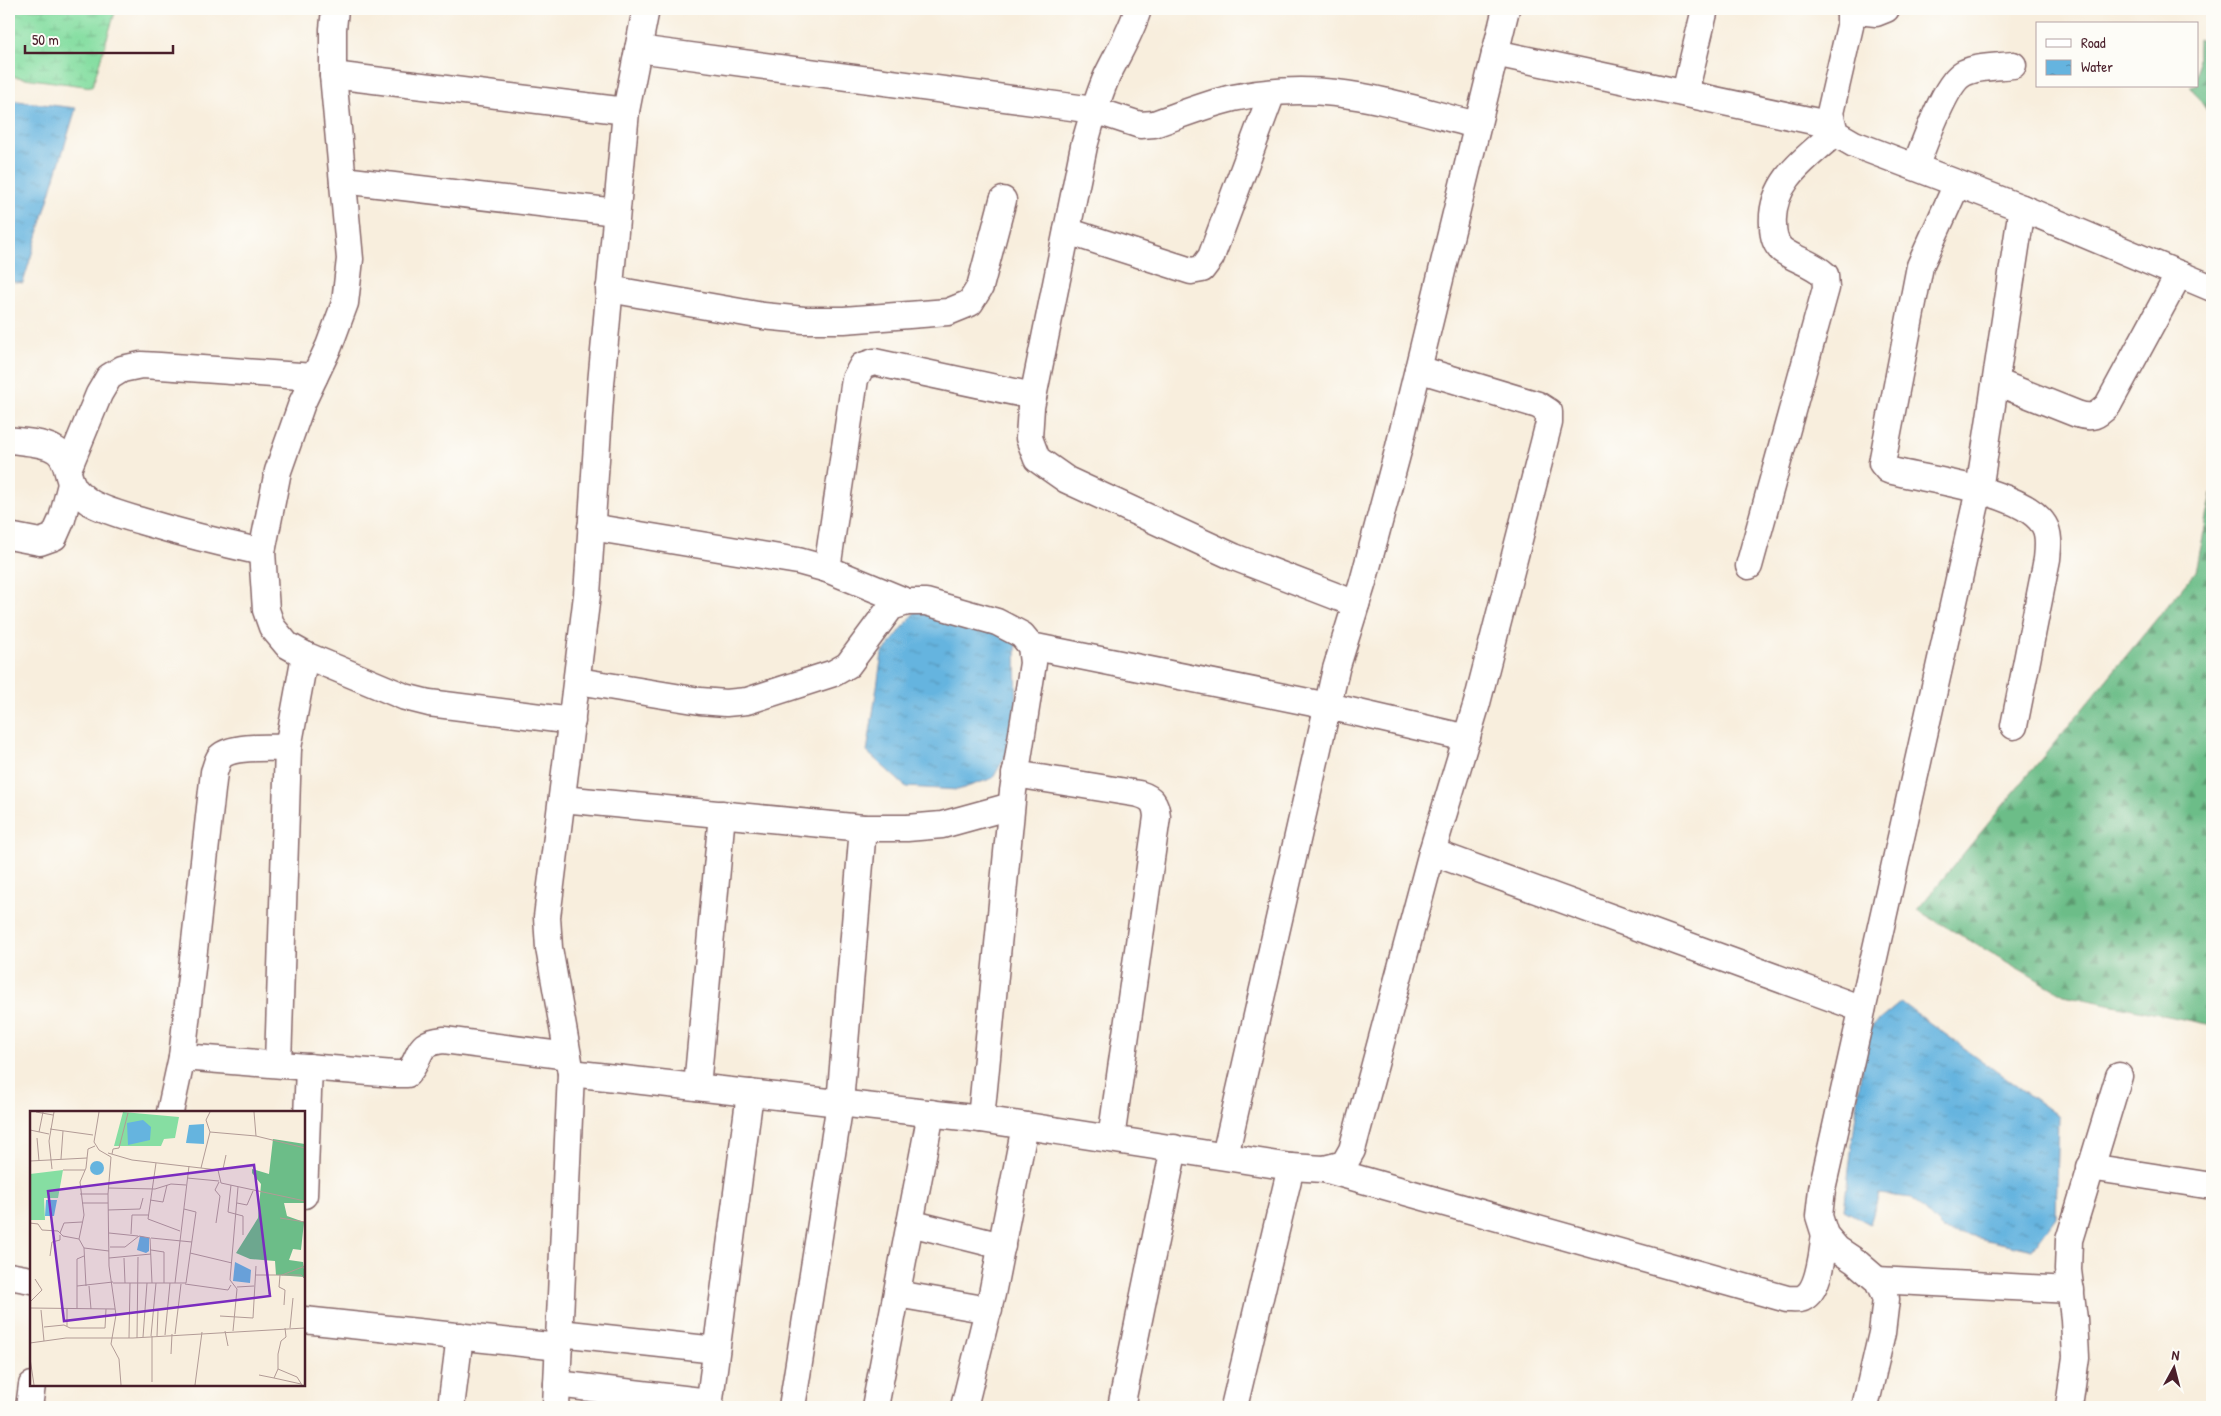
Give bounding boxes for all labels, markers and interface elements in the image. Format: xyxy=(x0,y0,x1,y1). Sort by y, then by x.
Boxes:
scale bar xyxy=(25,22,172,54)
legend xyxy=(2036,22,2198,88)
text: 50 m xyxy=(32,29,59,50)
text: Road xyxy=(2081,32,2106,53)
text: Water xyxy=(2081,56,2113,77)
inset map xyxy=(30,1111,305,1386)
north arrow xyxy=(2148,1344,2198,1394)
text: N xyxy=(2171,1345,2181,1365)

